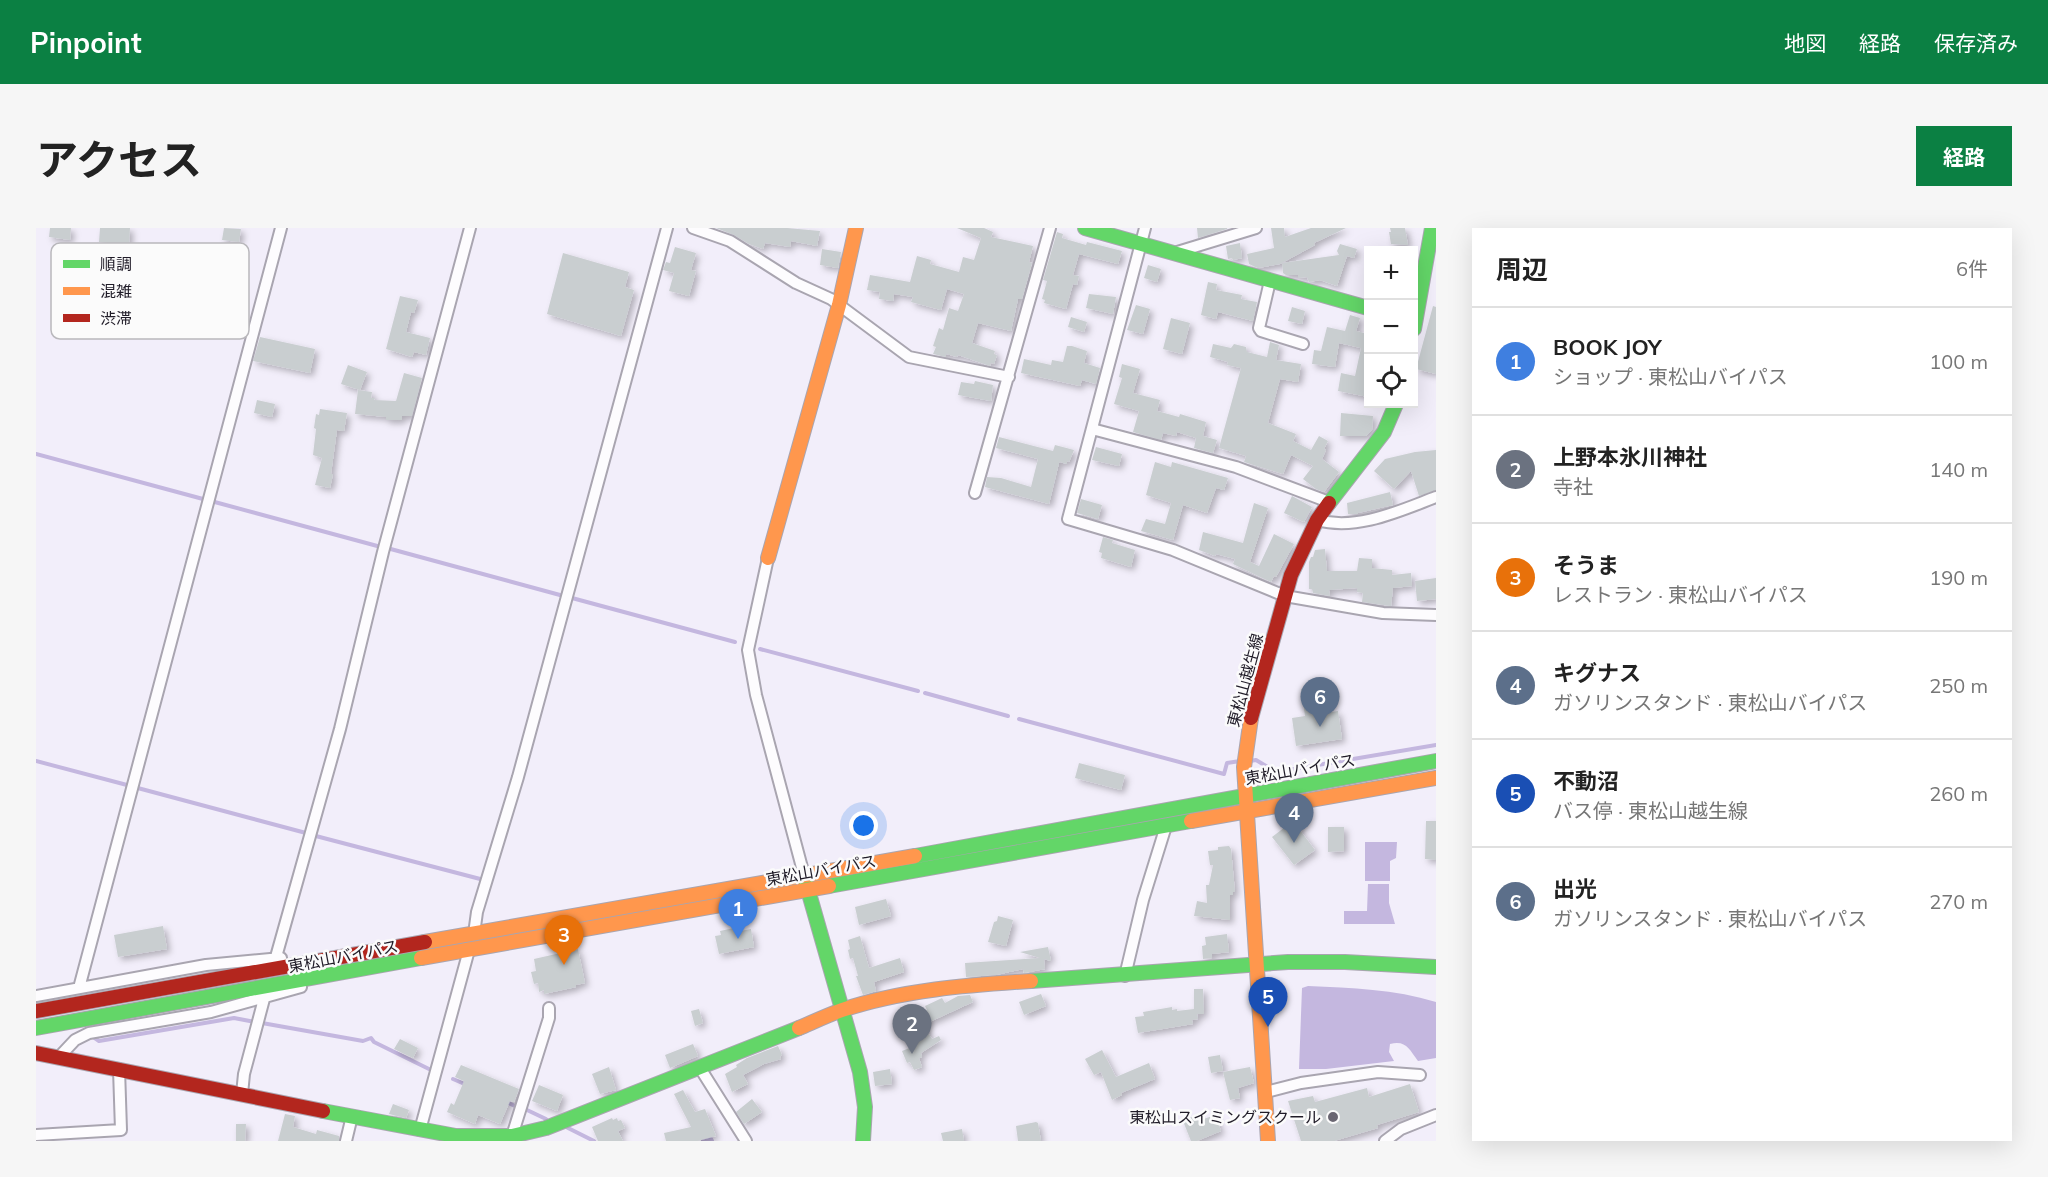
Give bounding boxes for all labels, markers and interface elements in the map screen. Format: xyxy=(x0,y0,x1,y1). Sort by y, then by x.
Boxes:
text: Pinpoint xyxy=(30,25,142,60)
text: 地図 xyxy=(1784,30,1826,56)
text: 経路 xyxy=(1859,30,1901,56)
text: 保存済み xyxy=(1934,30,2018,56)
button: 経路 xyxy=(1916,126,2012,186)
text: アクセス xyxy=(36,133,202,186)
legend xyxy=(51,243,249,339)
map controls xyxy=(1364,246,1418,408)
button: + xyxy=(1364,246,1418,300)
text: 周辺 xyxy=(1496,253,1548,286)
text: 順調 xyxy=(100,254,132,274)
text: 6件 xyxy=(1956,256,1988,281)
text: 混雑 xyxy=(100,281,132,301)
button: − xyxy=(1364,300,1418,354)
text: 渋滞 xyxy=(100,308,132,328)
text: BOOK JOY xyxy=(1553,333,1662,361)
text: 1 xyxy=(1510,349,1522,374)
text: 100 m xyxy=(1929,349,1988,374)
button: locate xyxy=(1364,354,1418,408)
text: ショップ · 東松山バイパス xyxy=(1553,364,1788,389)
text: 上野本氷川神社 xyxy=(1553,443,1707,471)
text: 2 xyxy=(1510,457,1522,482)
text: 140 m xyxy=(1929,457,1988,482)
text: 寺社 xyxy=(1553,474,1593,499)
text: そうま xyxy=(1553,551,1619,579)
text: 3 xyxy=(1510,565,1522,590)
text: 190 m xyxy=(1929,565,1988,590)
text: レストラン · 東松山バイパス xyxy=(1553,582,1808,607)
street label: 東松山越生線 xyxy=(1223,631,1267,729)
text: キグナス xyxy=(1553,659,1641,687)
text: 4 xyxy=(1510,673,1522,698)
text: 250 m xyxy=(1929,673,1988,698)
pin: 6 xyxy=(1300,678,1340,727)
text: ガソリンスタンド · 東松山バイパス xyxy=(1553,690,1867,715)
street label: 東松山バイパス xyxy=(1243,749,1357,789)
text: 不動沼 xyxy=(1553,767,1619,795)
text: 5 xyxy=(1510,781,1522,806)
text: 260 m xyxy=(1929,781,1988,806)
pin: 4 xyxy=(1274,794,1314,843)
text: バス停 · 東松山越生線 xyxy=(1553,798,1748,823)
your location xyxy=(849,811,878,840)
street label: 東松山バイパス xyxy=(764,850,878,890)
text: 出光 xyxy=(1553,875,1597,903)
text: 6 xyxy=(1510,889,1522,914)
text: 270 m xyxy=(1929,889,1988,914)
pin: 1 xyxy=(718,890,758,939)
text: ガソリンスタンド · 東松山バイパス xyxy=(1553,906,1867,931)
pin: 3 xyxy=(544,916,584,965)
street label: 東松山バイパス xyxy=(286,936,400,976)
pin: 5 xyxy=(1248,978,1288,1027)
pin: 2 xyxy=(892,1004,932,1054)
place label: 東松山スイミングスクール xyxy=(1129,1107,1321,1127)
marker: 東松山スイミングスクール xyxy=(1326,1110,1340,1124)

